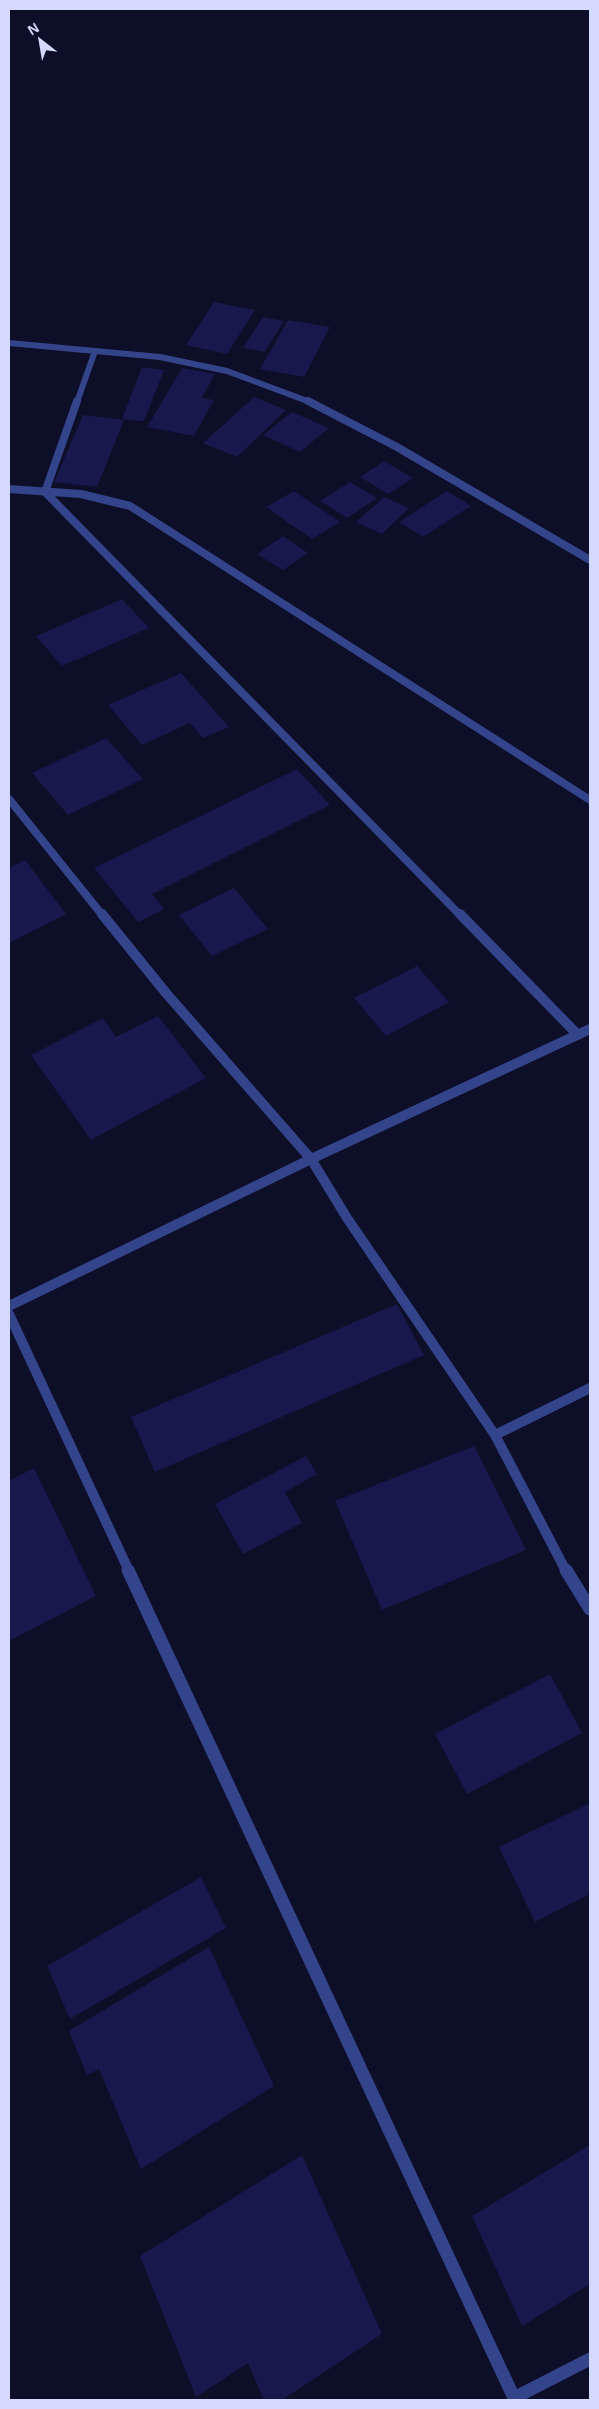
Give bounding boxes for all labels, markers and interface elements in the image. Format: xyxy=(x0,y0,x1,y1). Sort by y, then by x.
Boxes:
north arrow xyxy=(15,15,65,65)
text: N xyxy=(25,19,42,38)

